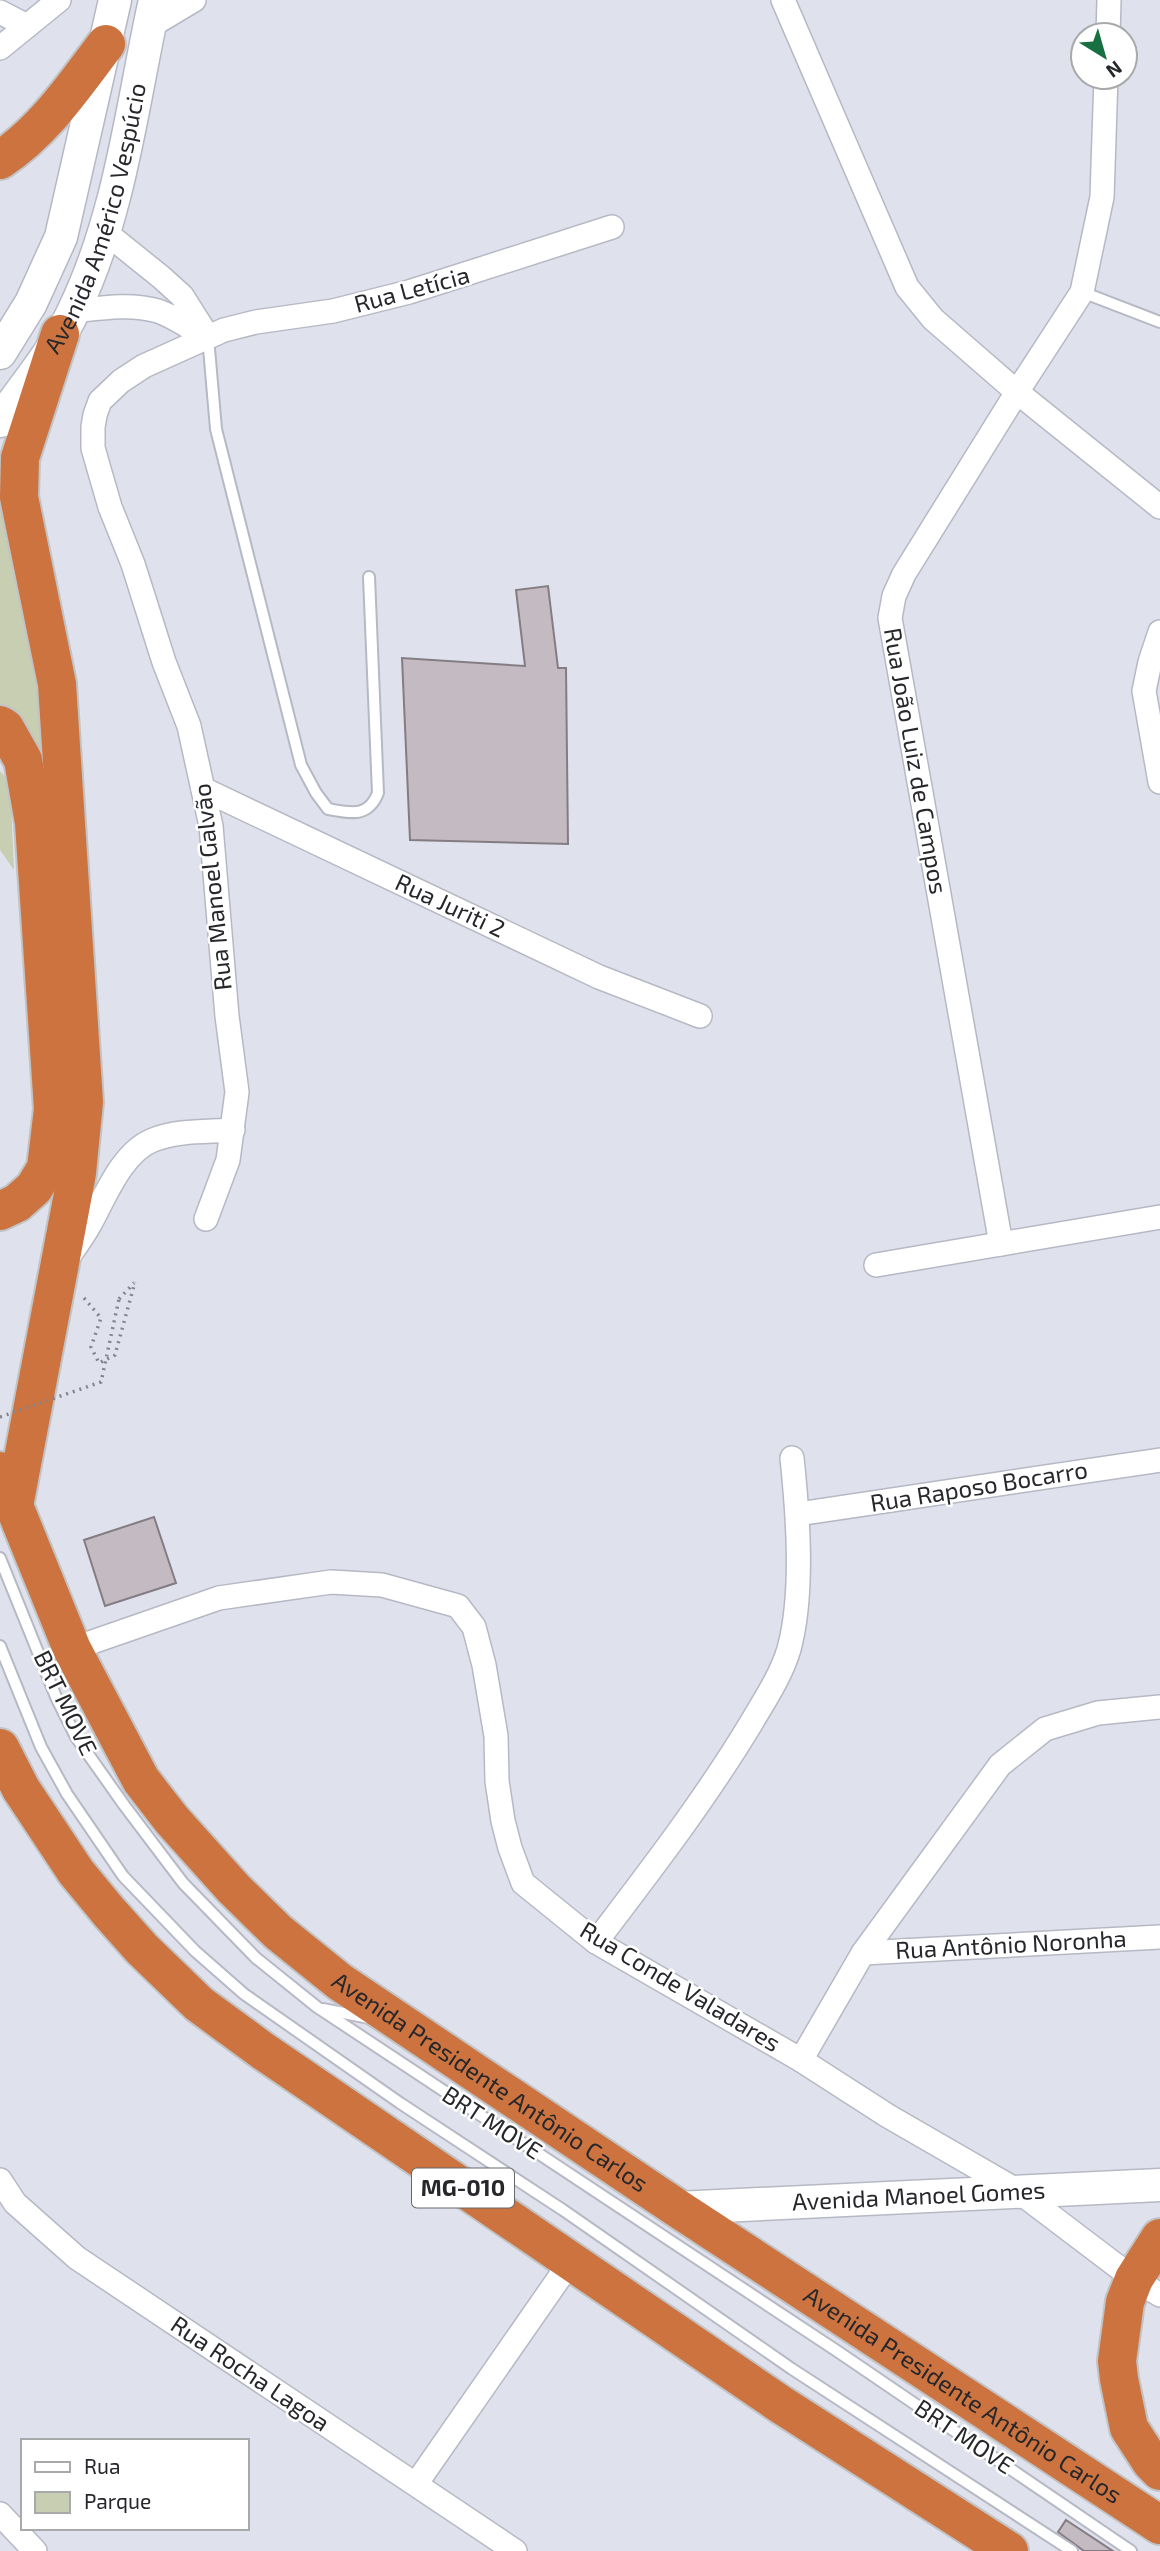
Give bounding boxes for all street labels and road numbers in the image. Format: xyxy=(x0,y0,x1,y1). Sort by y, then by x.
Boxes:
street label: Avenida Américo Vespúcio xyxy=(37,80,151,358)
street label: Rua Letícia xyxy=(351,259,472,318)
street label: Rua João Luiz de Campos xyxy=(879,625,954,896)
street label: Rua Manoel Galvão xyxy=(186,782,237,992)
street label: Rua Juriti 2 xyxy=(391,867,510,943)
street label: Rua Raposo Bocarro xyxy=(868,1454,1090,1517)
street label: BRT MOVE xyxy=(29,1645,104,1760)
street label: Rua Conde Valadares xyxy=(575,1914,786,2057)
street label: Rua Antônio Noronha xyxy=(895,1923,1127,1964)
street label: Avenida Presidente Antônio Carlos xyxy=(327,1965,654,2197)
street label: BRT MOVE xyxy=(437,2079,548,2165)
road number: MG-010 xyxy=(412,2168,514,2208)
street label: Avenida Manoel Gomes xyxy=(791,2174,1046,2216)
street label: Avenida Presidente Antônio Carlos xyxy=(799,2279,1128,2509)
street label: Rua Rocha Lagoa xyxy=(166,2309,336,2437)
street label: BRT MOVE xyxy=(910,2392,1020,2479)

